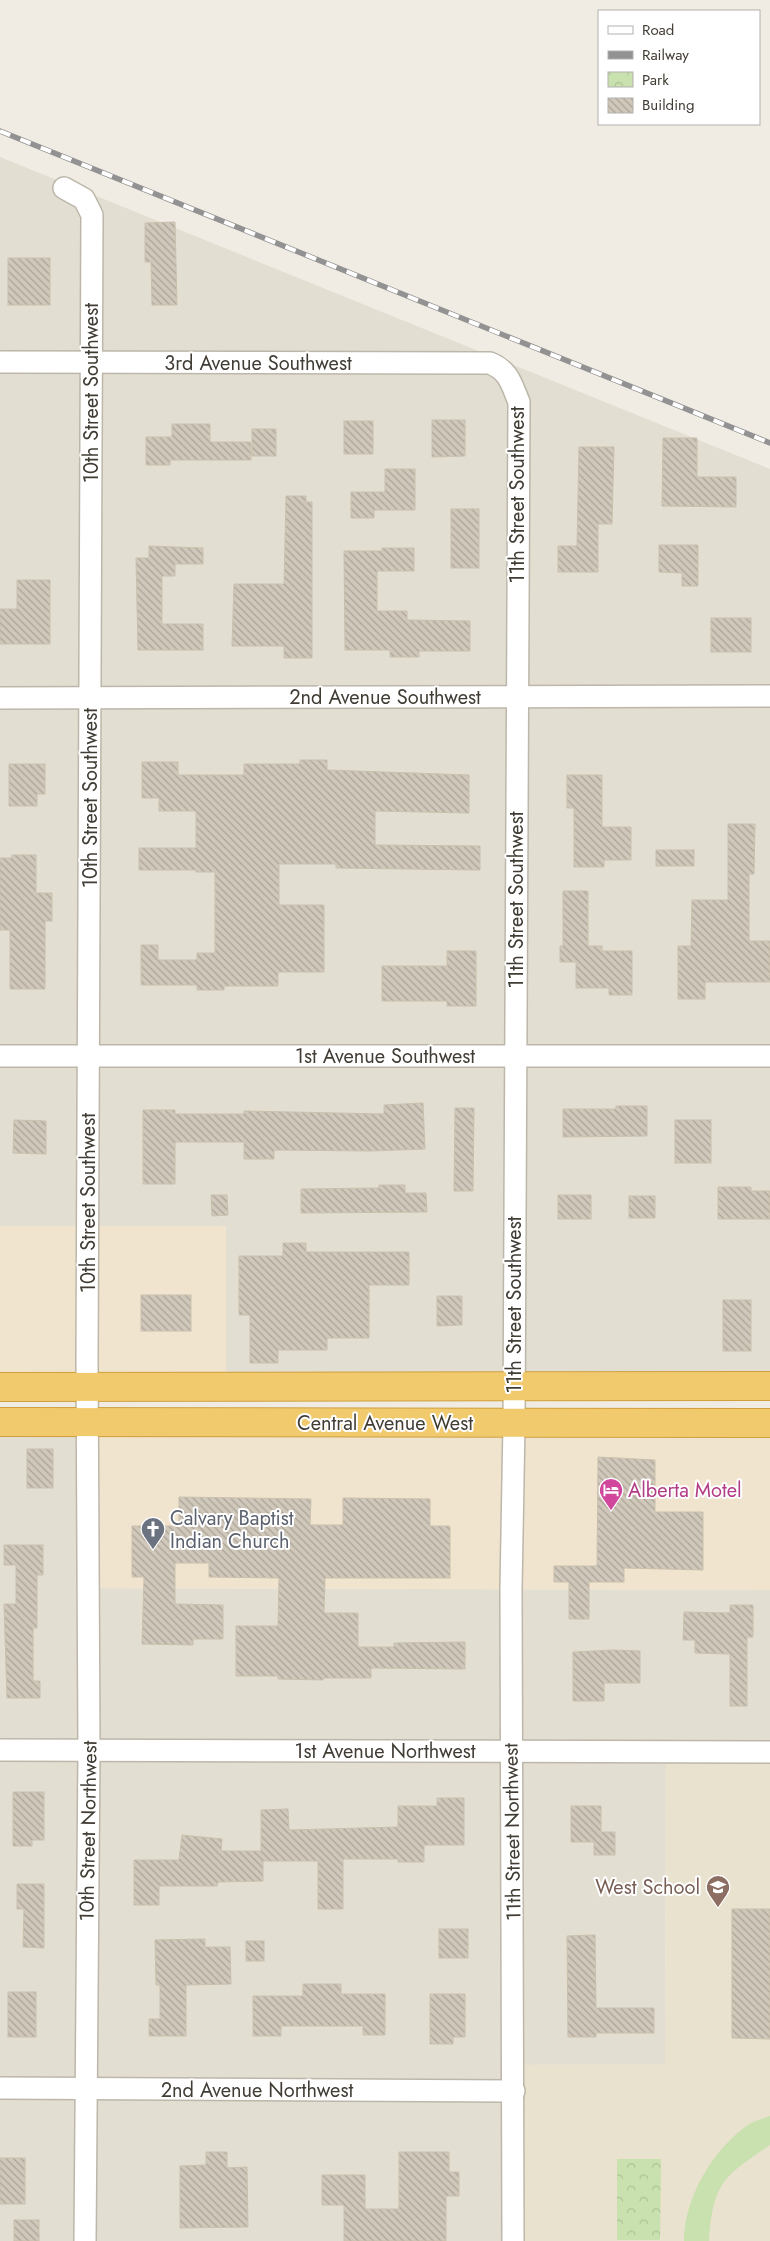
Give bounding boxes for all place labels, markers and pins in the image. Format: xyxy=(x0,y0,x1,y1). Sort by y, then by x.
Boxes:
place label: Alberta Motel xyxy=(628,1476,742,1505)
hotel icon: Alberta Motel xyxy=(598,1477,624,1511)
place label: Calvary Baptist Indian Church xyxy=(170,1504,294,1556)
church icon: Calvary Baptist Indian Church xyxy=(140,1516,166,1550)
place label: West School xyxy=(595,1873,700,1902)
school or university icon: West School xyxy=(705,1874,731,1908)

